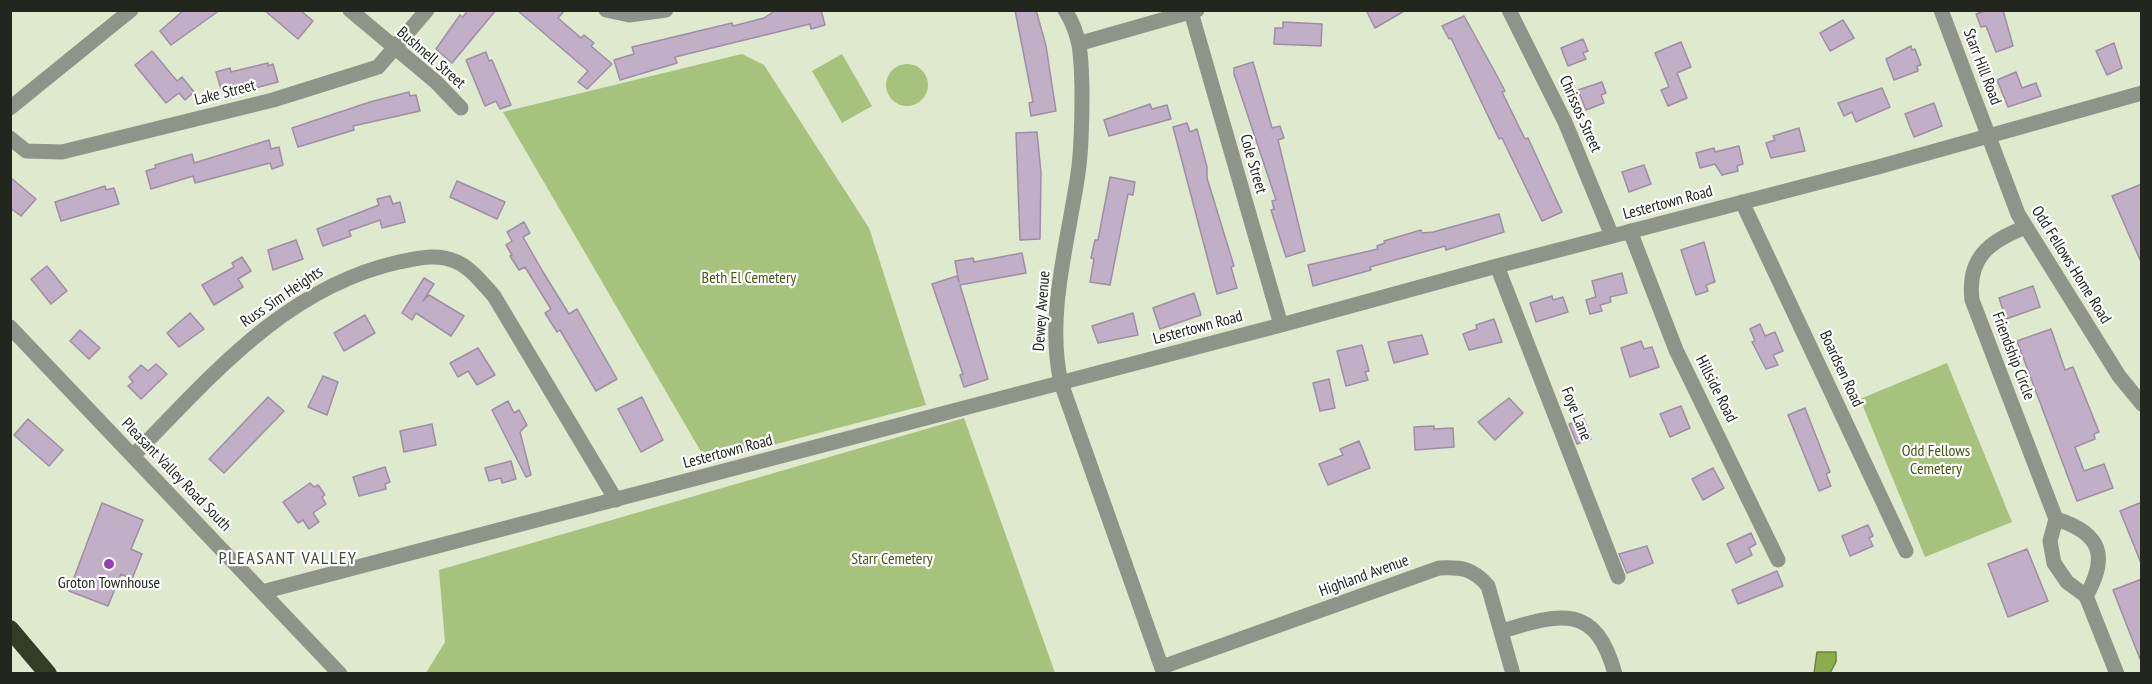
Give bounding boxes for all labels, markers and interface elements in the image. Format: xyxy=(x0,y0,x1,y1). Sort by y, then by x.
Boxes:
street label: Bushnell Street xyxy=(393,23,469,93)
street label: Starr Hill Road xyxy=(1959,26,2005,108)
street label: Chrissos Street xyxy=(1555,73,1605,155)
street label: Lake Street xyxy=(193,76,257,110)
street label: Cole Street xyxy=(1235,132,1271,196)
street label: Lestertown Road xyxy=(1621,182,1715,224)
street label: Odd Fellows Home Road xyxy=(2027,203,2115,327)
street label: Russ Sim Heights xyxy=(237,262,327,332)
park label: Beth El Cemetery xyxy=(702,268,796,288)
street label: Dewey Avenue xyxy=(1030,270,1054,352)
street label: Lestertown Road xyxy=(1151,307,1245,349)
street label: Friendship Circle xyxy=(1987,309,2039,403)
street label: Boardsen Road xyxy=(1815,328,1867,410)
street label: Hillside Road xyxy=(1691,352,1741,426)
street label: Foye Lane xyxy=(1557,385,1595,443)
street label: Pleasant Valley Road South xyxy=(117,414,235,536)
street label: Lestertown Road xyxy=(681,431,775,473)
park label: Odd Fellows Cemetery xyxy=(1902,441,1970,479)
district label: PLEASANT VALLEY xyxy=(218,548,358,570)
park label: Starr Cemetery xyxy=(851,549,933,569)
street label: Highland Avenue xyxy=(1317,551,1411,601)
marker: Groton Townhouse xyxy=(102,557,116,571)
place label: Groton Townhouse xyxy=(58,573,160,593)

